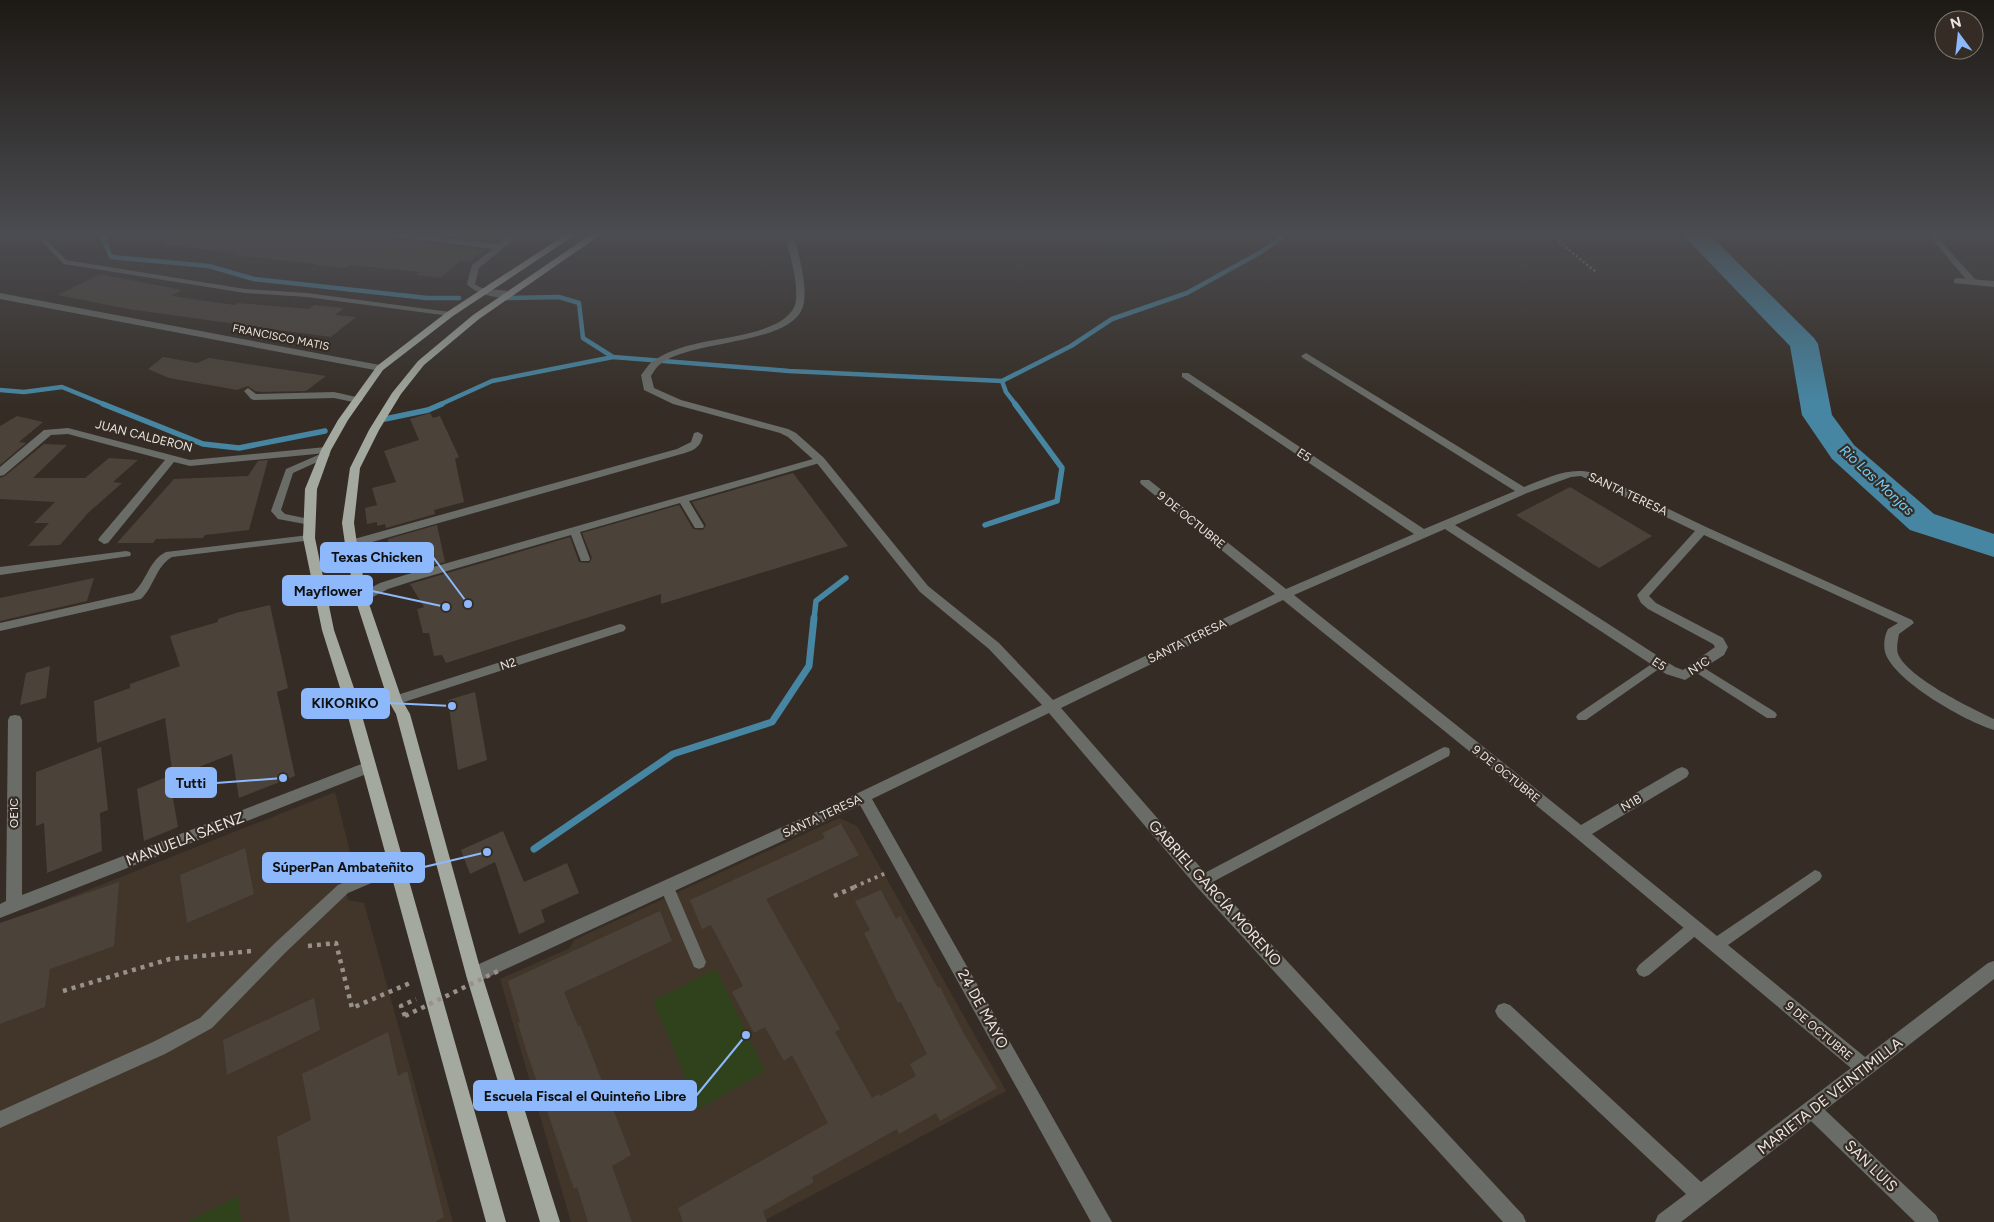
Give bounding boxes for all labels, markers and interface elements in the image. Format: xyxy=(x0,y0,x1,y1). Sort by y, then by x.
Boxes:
north arrow xyxy=(1934,10,1984,60)
text: N xyxy=(1948,13,1963,33)
street label: FRANCISCO MATIS xyxy=(232,322,331,353)
street label: JUAN CALDERON xyxy=(94,417,194,455)
water label: Rio Las Monjas xyxy=(1836,442,1918,519)
street label: E5 xyxy=(1294,445,1314,465)
street label: SANTA TERESA xyxy=(1586,470,1670,518)
street label: 9 DE OCTUBRE xyxy=(1154,488,1228,552)
callout: Texas Chicken xyxy=(321,543,433,572)
text: Texas Chicken xyxy=(331,549,423,566)
callout: Mayflower xyxy=(283,576,372,605)
text: Mayflower xyxy=(294,583,363,600)
street label: SANTA TERESA xyxy=(1146,616,1228,666)
street label: E5 xyxy=(1649,654,1669,674)
street label: N1C xyxy=(1686,654,1713,678)
street label: N2 xyxy=(498,655,518,673)
callout: KIKORIKO xyxy=(302,689,389,718)
text: KIKORIKO xyxy=(311,695,379,712)
street label: 9 DE OCTUBRE xyxy=(1469,742,1543,806)
callout: Tutti xyxy=(166,768,216,797)
text: Tutti xyxy=(176,775,206,792)
street label: SANTA TERESA xyxy=(780,792,864,840)
street label: N1B xyxy=(1618,792,1644,814)
street label: OE1C xyxy=(7,798,21,828)
street label: MANUELA SAENZ xyxy=(123,808,247,870)
street label: GABRIEL GARCÍA MORENO xyxy=(1145,816,1285,970)
callout: SúperPan Ambateñito xyxy=(263,853,424,882)
text: SúperPan Ambateñito xyxy=(272,859,414,876)
street label: 24 DE MAYO xyxy=(954,966,1012,1052)
street label: 9 DE OCTUBRE xyxy=(1783,999,1855,1063)
street label: MARIETA DE VEINTIMILLA xyxy=(1754,1034,1906,1158)
callout: Escuela Fiscal el Quinteño Libre xyxy=(474,1081,696,1110)
text: Escuela Fiscal el Quinteño Libre xyxy=(484,1088,687,1105)
street label: SAN LUIS xyxy=(1841,1136,1901,1196)

